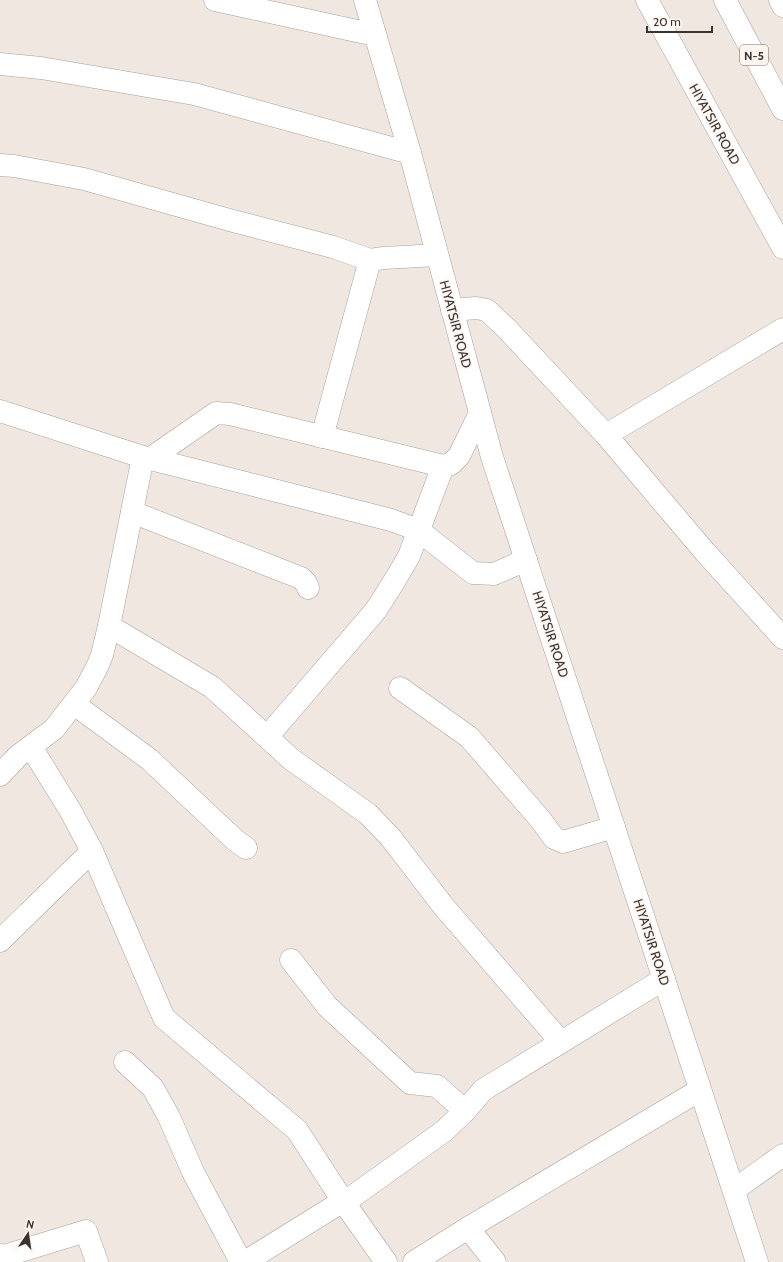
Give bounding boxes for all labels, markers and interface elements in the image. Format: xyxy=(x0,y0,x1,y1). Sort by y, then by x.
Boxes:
scale bar xyxy=(647,8,712,34)
text: 20 m xyxy=(653,14,681,29)
road number: N-5 xyxy=(740,45,768,65)
street label: HIYATSIR ROAD xyxy=(686,81,744,167)
street label: HIYATSIR ROAD xyxy=(437,278,475,370)
street label: HIYATSIR ROAD xyxy=(529,589,573,679)
street label: HIYATSIR ROAD xyxy=(630,897,674,987)
north arrow xyxy=(8,1214,48,1254)
text: N xyxy=(25,1217,36,1232)

